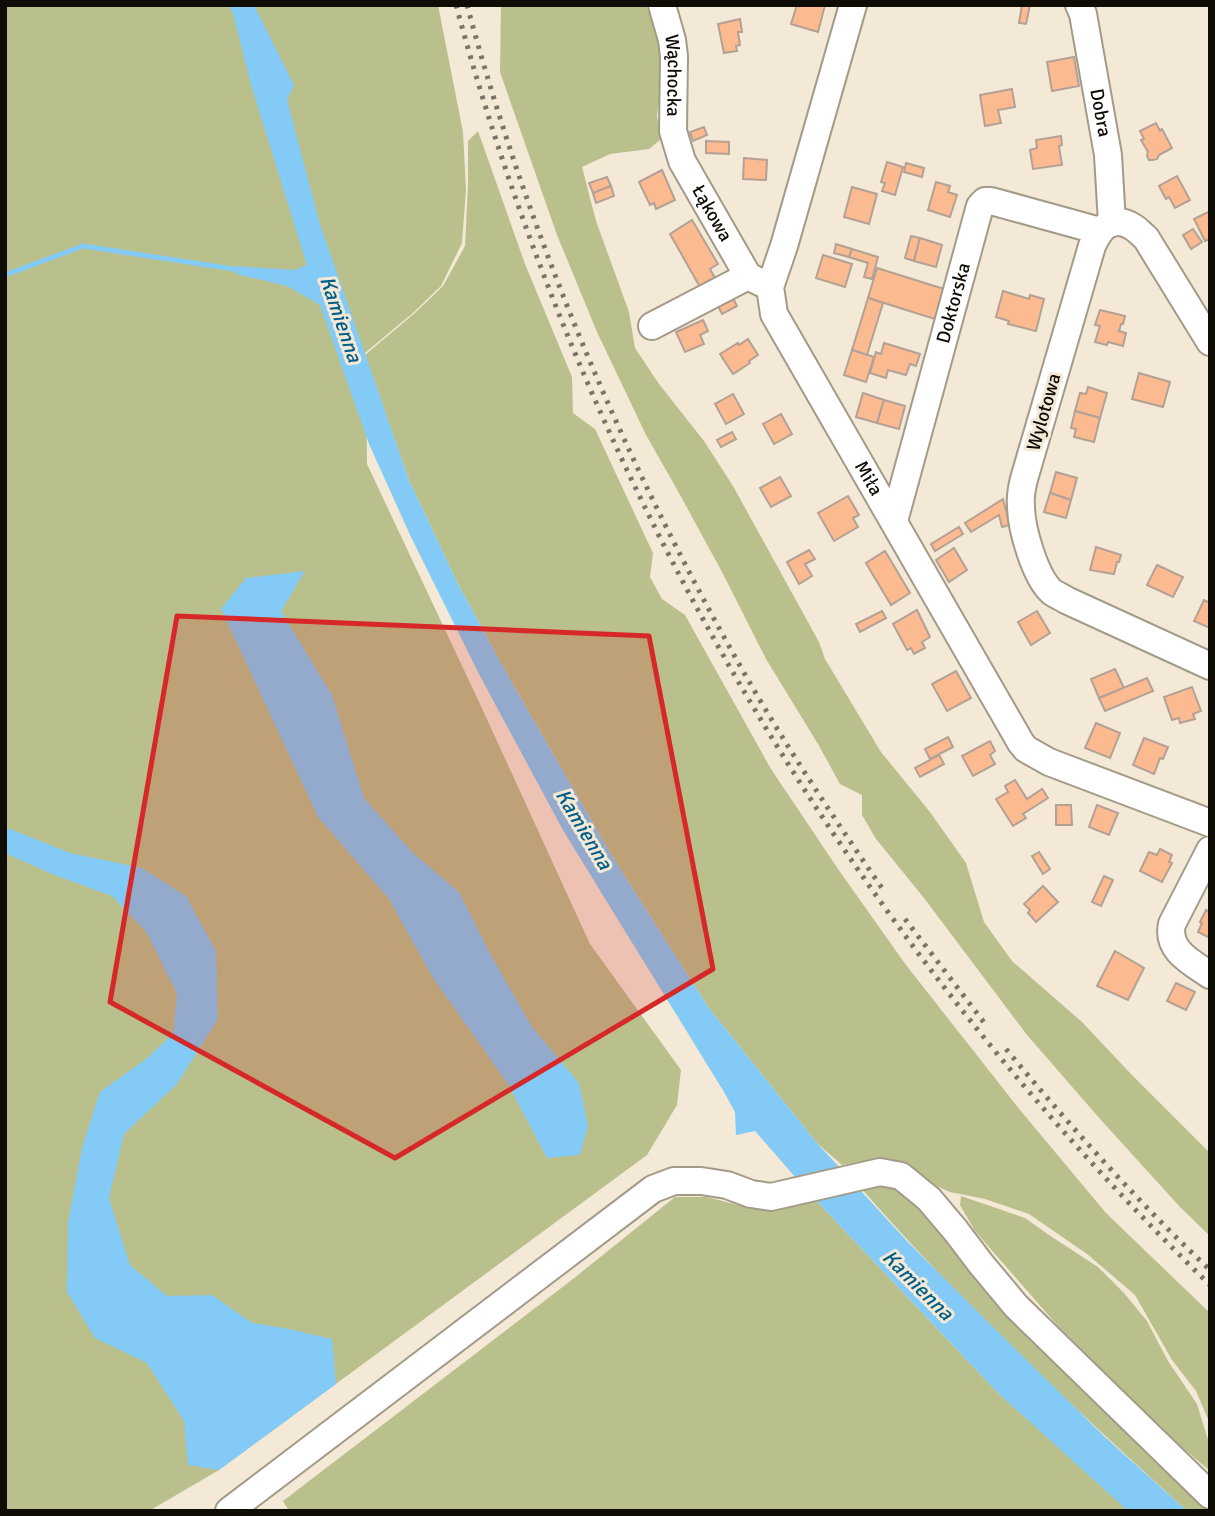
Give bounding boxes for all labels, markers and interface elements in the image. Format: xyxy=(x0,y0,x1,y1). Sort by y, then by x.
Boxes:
street label: Wąchocka xyxy=(659,33,686,117)
street label: Dobra xyxy=(1084,87,1117,139)
street label: Łąkowa xyxy=(686,180,738,246)
street label: Doktorska xyxy=(931,260,976,346)
water label: Kamienna xyxy=(314,272,368,367)
street label: Wylotowa xyxy=(1022,371,1066,453)
street label: Miła xyxy=(849,457,888,500)
water label: Kamienna xyxy=(550,784,619,875)
water label: Kamienna xyxy=(877,1244,960,1327)

